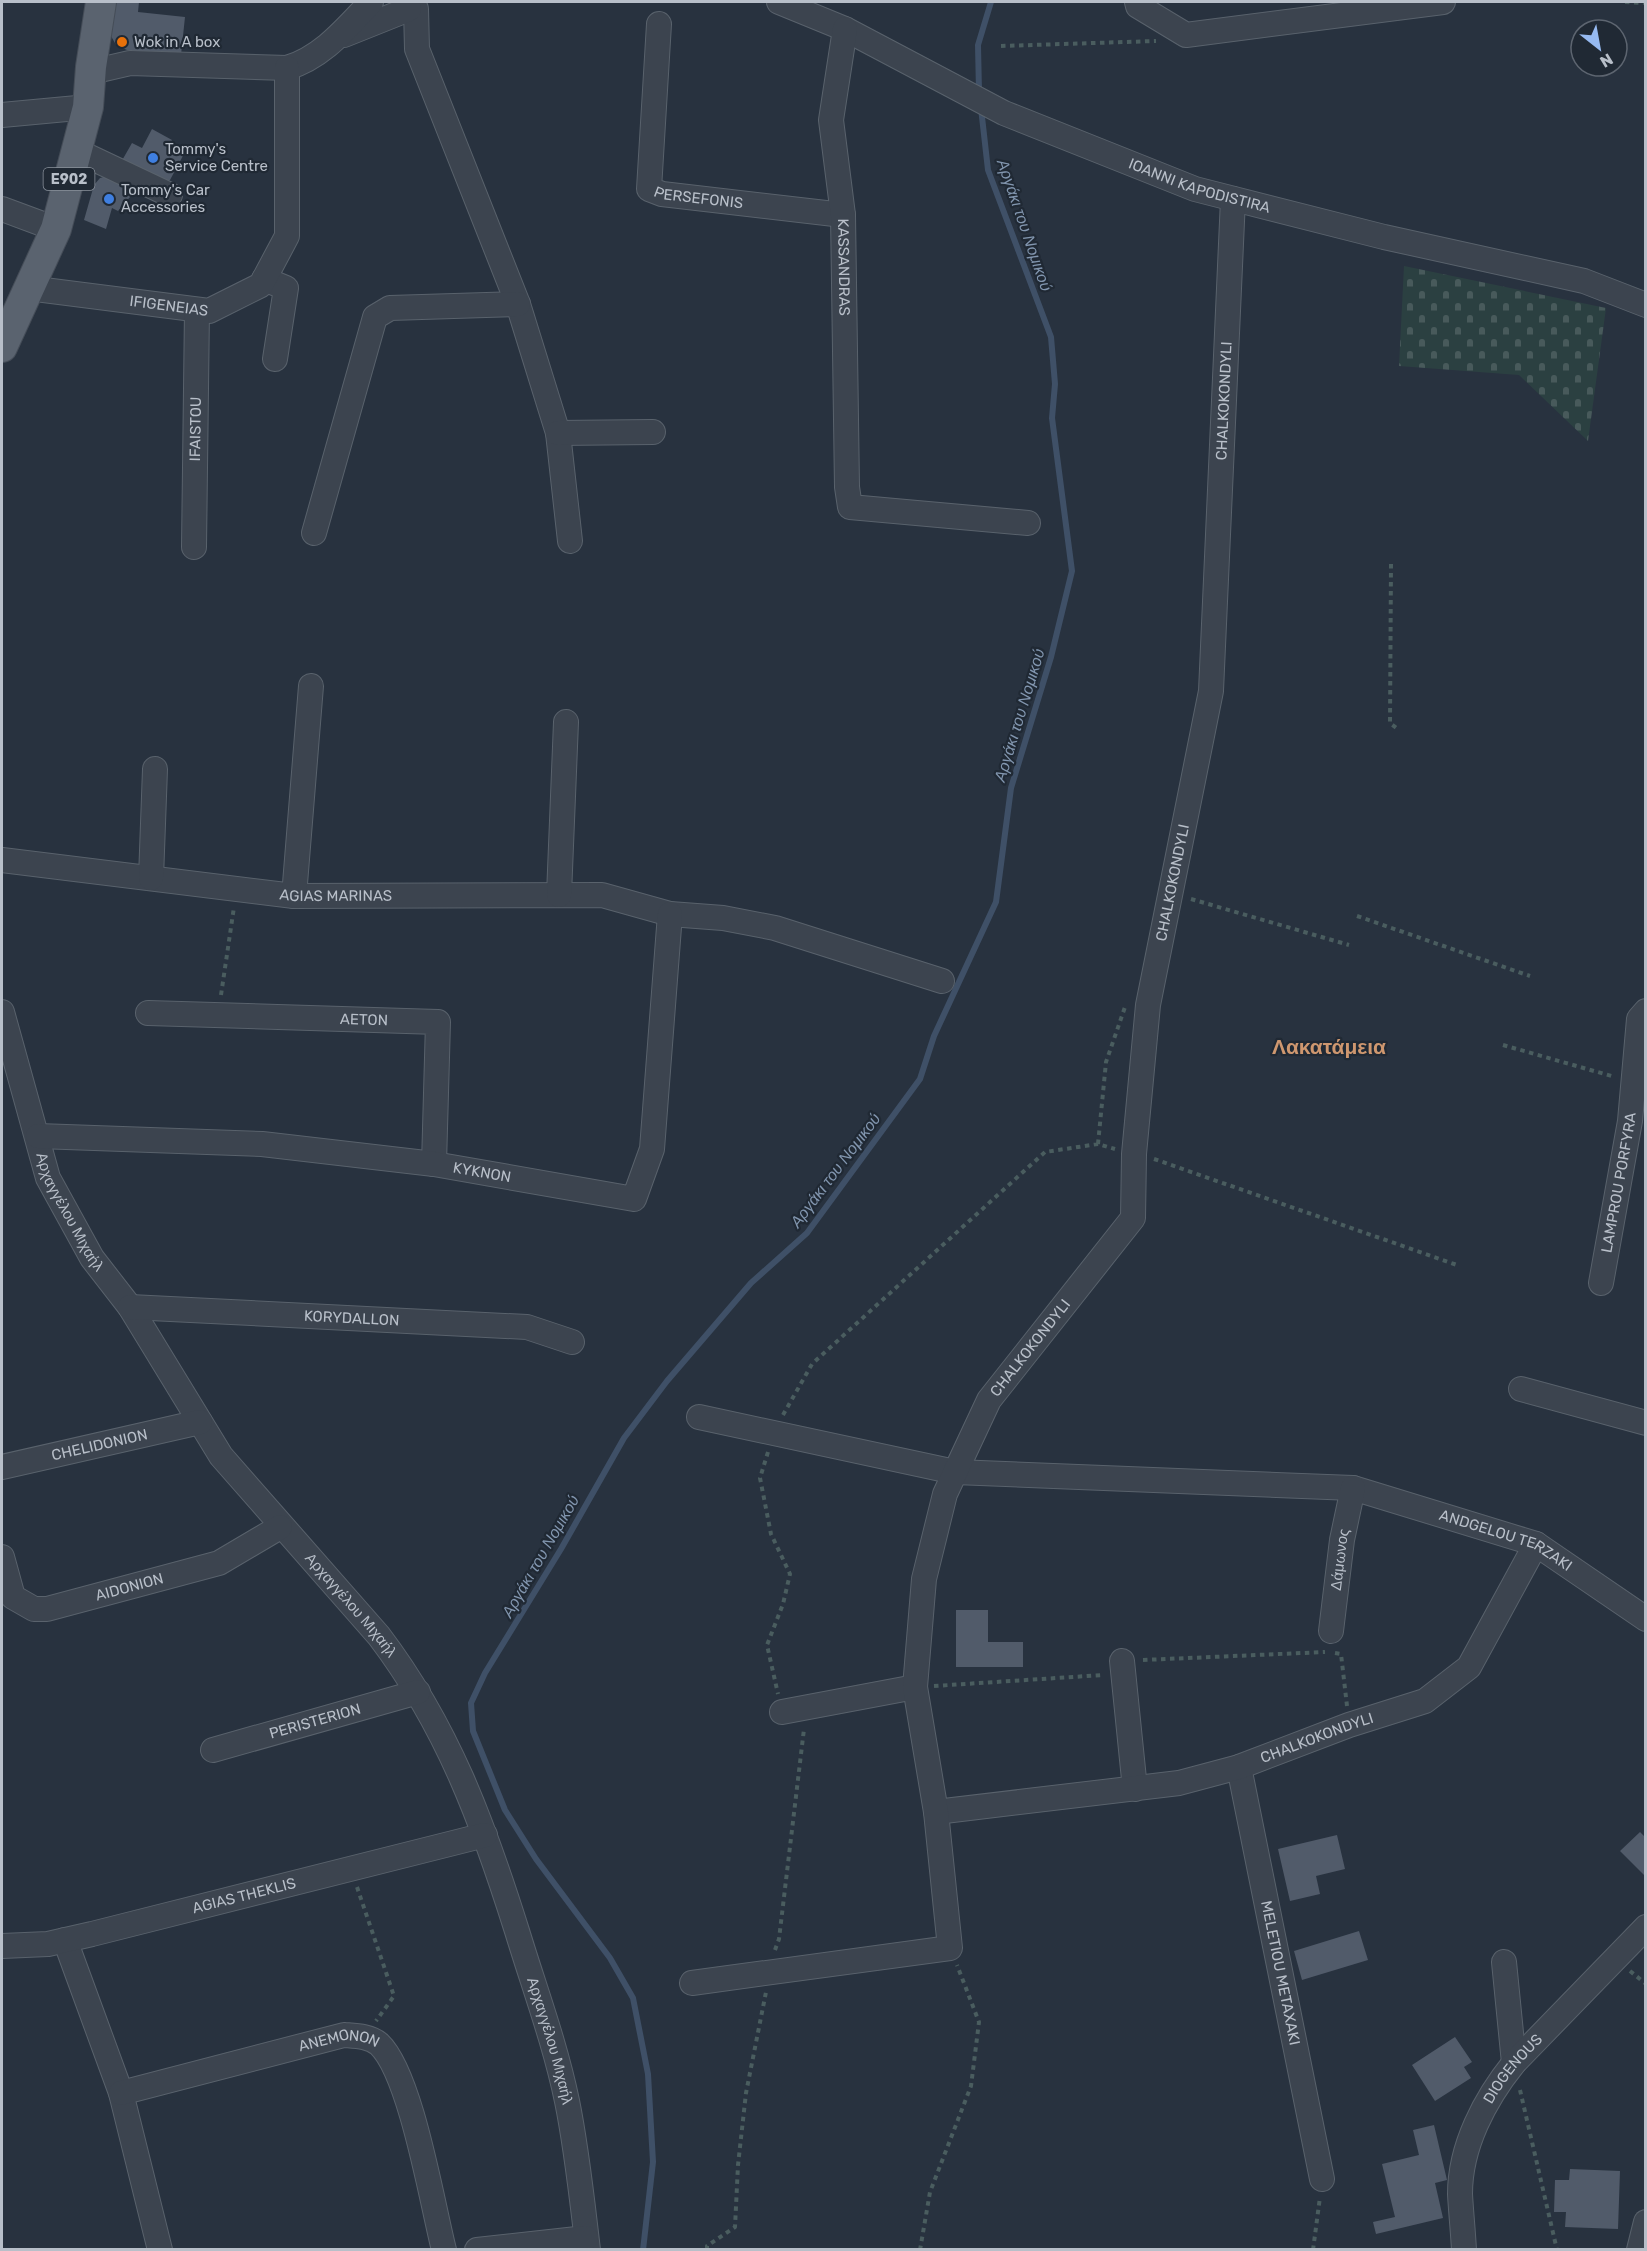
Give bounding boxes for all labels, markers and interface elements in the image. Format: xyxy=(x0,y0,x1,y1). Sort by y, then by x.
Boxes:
north arrow xyxy=(1569,18,1629,78)
place label: Wok in A box xyxy=(134,33,220,51)
marker: Wok in A box xyxy=(115,35,129,49)
text: N xyxy=(1597,49,1616,72)
place label: Tommy's Service Centre xyxy=(165,140,268,175)
marker: Tommy's Service Centre xyxy=(146,151,160,165)
street label: IOANNI KAPODISTIRA xyxy=(1126,154,1272,217)
water label: Αργάκι του Νομικού xyxy=(993,156,1056,294)
road number: E902 xyxy=(44,168,94,190)
place label: Tommy's Car Accessories xyxy=(121,181,210,216)
street label: PERSEFONIS xyxy=(651,183,744,212)
marker: Tommy's Car Accessories xyxy=(102,192,116,206)
street label: KASSANDRAS xyxy=(834,218,853,316)
street label: IFIGENEIAS xyxy=(128,292,209,320)
street label: CHALKOKONDYLI xyxy=(1212,341,1236,461)
street label: IFAISTOU xyxy=(186,397,205,462)
water label: Αργάκι του Νομικού xyxy=(990,646,1049,785)
street label: CHALKOKONDYLI xyxy=(1152,823,1193,943)
street label: AGIAS MARINAS xyxy=(278,885,392,905)
street label: AETON xyxy=(340,1010,388,1029)
district label: Λακατάμεια xyxy=(1272,1034,1386,1059)
water label: Αργάκι του Νομικού xyxy=(786,1109,885,1232)
street label: LAMPROU PORFYRA xyxy=(1598,1112,1640,1254)
street label: Αρχαγγέλου Μιχαήλ xyxy=(32,1150,108,1275)
street label: KYKNON xyxy=(451,1158,512,1186)
street label: CHALKOKONDYLI xyxy=(986,1296,1074,1400)
street label: KORYDALLON xyxy=(304,1307,400,1330)
street label: CHELIDONION xyxy=(50,1425,149,1464)
water label: Αργάκι του Νομικού xyxy=(497,1491,583,1622)
street label: ANDGELOU TERZAKI xyxy=(1437,1506,1575,1575)
street label: Δάμωνος xyxy=(1327,1527,1353,1591)
street label: Αρχαγγέλου Μιχαήλ xyxy=(301,1549,401,1661)
street label: AIDONION xyxy=(93,1569,165,1605)
street label: PERISTERION xyxy=(267,1700,363,1743)
street label: CHALKOKONDYLI xyxy=(1258,1709,1376,1767)
street label: AGIAS THEKLIS xyxy=(190,1874,298,1917)
street label: MELETIOU METAXAKI xyxy=(1257,1899,1304,2047)
street label: Αρχαγγέλου Μιχαήλ xyxy=(523,1975,577,2107)
street label: ANEMONON xyxy=(296,2025,383,2055)
street label: DIOGENOUS xyxy=(1479,2030,1546,2107)

